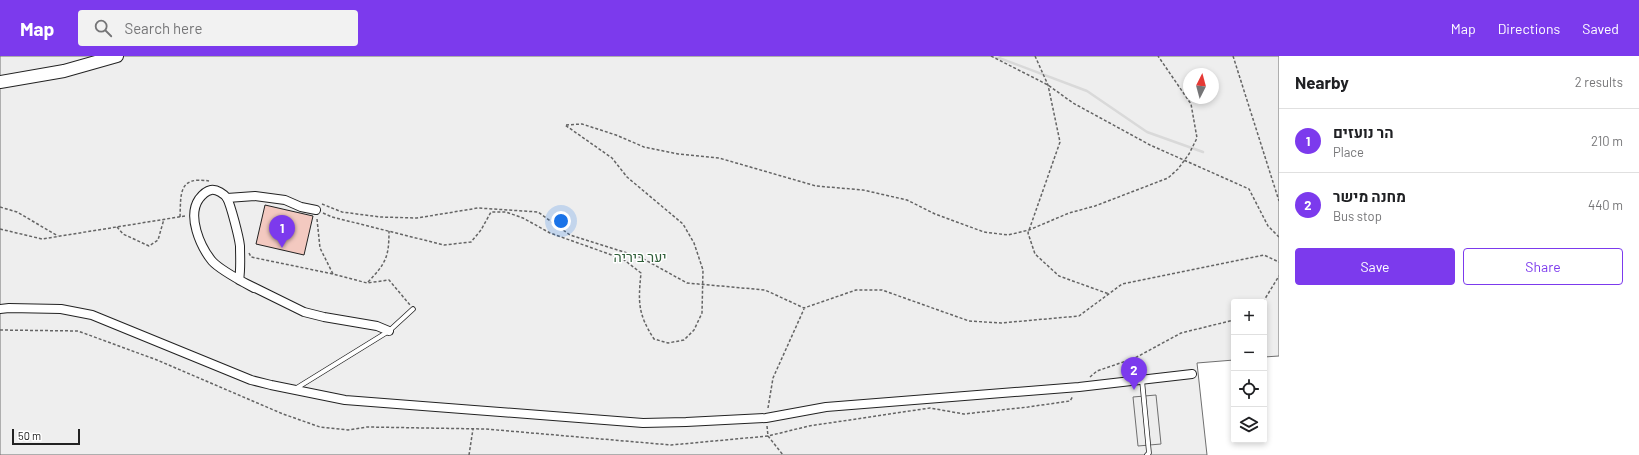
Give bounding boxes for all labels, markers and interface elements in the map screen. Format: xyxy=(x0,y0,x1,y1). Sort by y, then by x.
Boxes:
search box xyxy=(78,10,358,46)
text: Map xyxy=(20,17,54,40)
icon: search xyxy=(92,17,114,39)
text: Search here xyxy=(124,19,202,37)
text: Map xyxy=(1451,20,1476,37)
text: Directions xyxy=(1498,20,1560,37)
text: Saved xyxy=(1582,20,1619,37)
north arrow xyxy=(1183,68,1219,104)
text: Nearby xyxy=(1295,72,1349,92)
text: 2 results xyxy=(1575,74,1623,90)
text: הר נועזים xyxy=(1333,123,1394,141)
text: 1 xyxy=(1306,133,1310,149)
text: 210 m xyxy=(1591,133,1623,149)
text: Place xyxy=(1333,144,1364,160)
text: מחנה מישר xyxy=(1333,187,1406,205)
text: 2 xyxy=(1304,197,1312,213)
text: 440 m xyxy=(1588,197,1623,213)
text: Bus stop xyxy=(1333,208,1382,224)
your location xyxy=(551,211,571,231)
pin: 1 xyxy=(269,215,295,248)
park label: יער ביריה xyxy=(614,248,666,265)
button: Save xyxy=(1295,248,1455,285)
button: Share xyxy=(1463,248,1623,285)
map controls xyxy=(1231,299,1267,443)
button: + xyxy=(1231,299,1267,335)
button: − xyxy=(1231,335,1267,371)
pin: 2 xyxy=(1121,357,1147,390)
button: locate xyxy=(1231,371,1267,407)
button: layers xyxy=(1231,407,1267,443)
scale bar xyxy=(12,427,80,446)
text: 50 m xyxy=(18,429,41,442)

